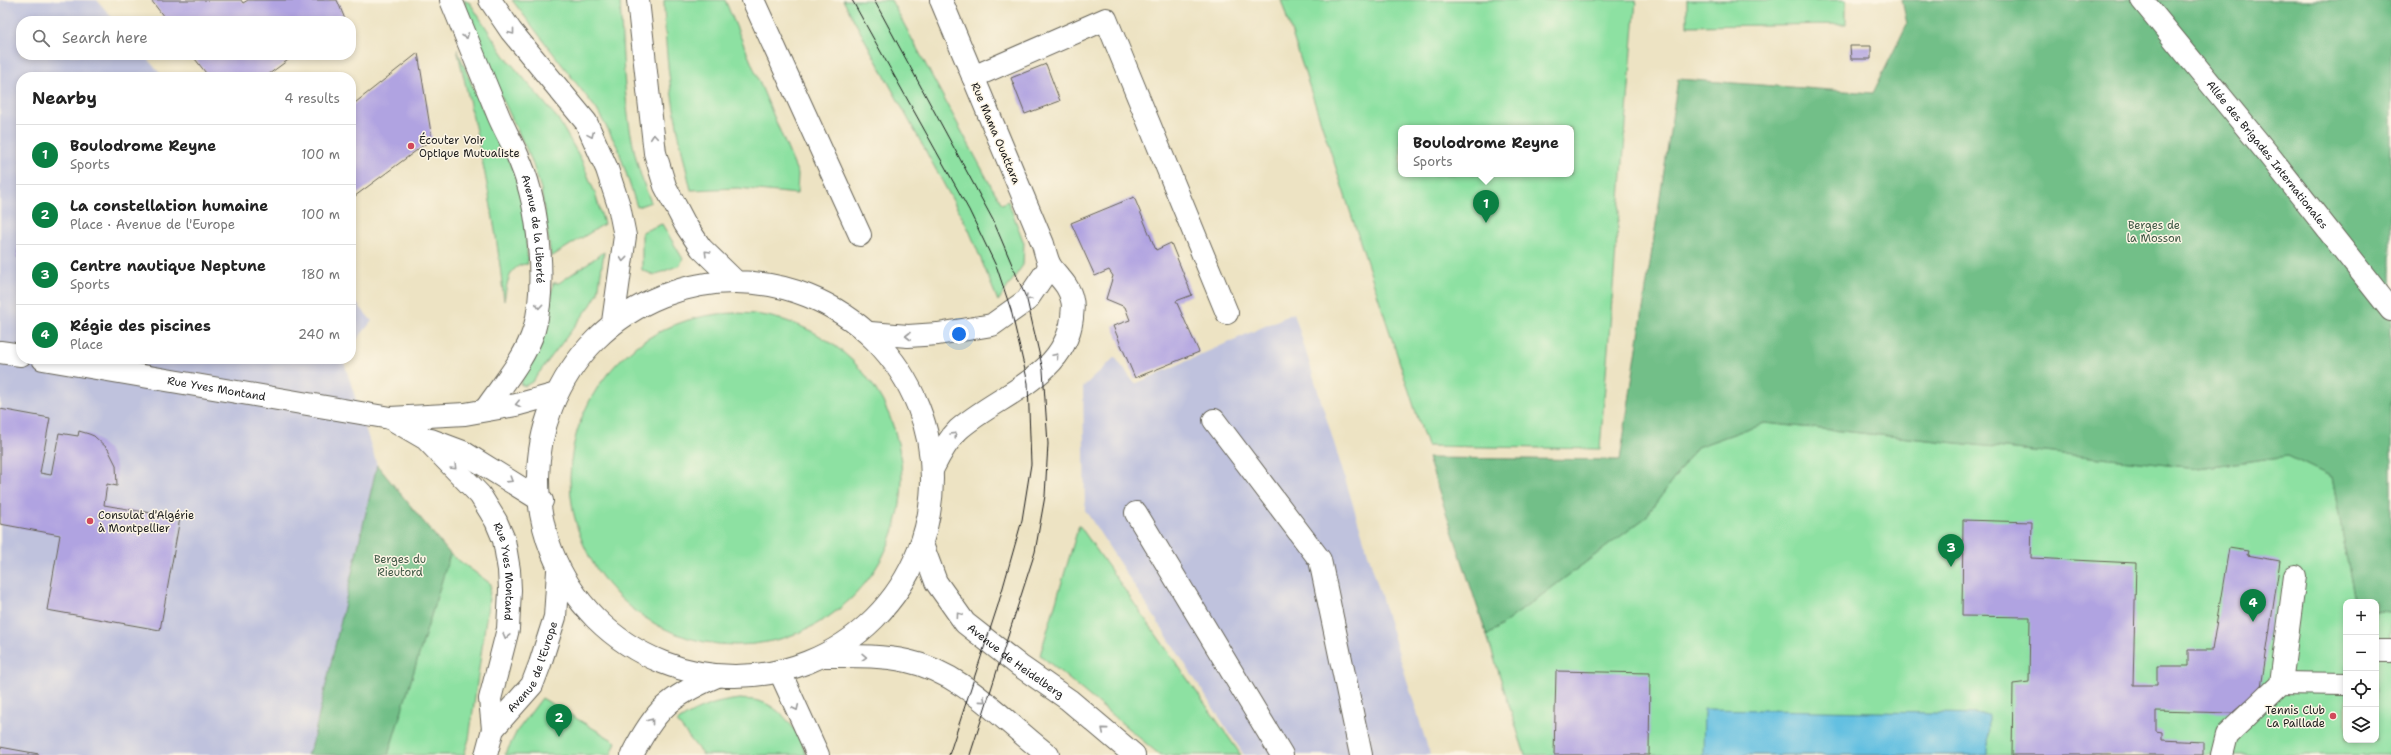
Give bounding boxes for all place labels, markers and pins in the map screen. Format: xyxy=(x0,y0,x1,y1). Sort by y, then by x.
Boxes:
place label: Écouter Voir Optique Mutualiste xyxy=(419,132,520,161)
marker: Écouter Voir Optique Mutualiste xyxy=(406,141,416,151)
pin: 1 xyxy=(1473,190,1499,223)
place label: Consulat d'Algérie à Montpellier xyxy=(98,508,194,536)
marker: Consulat d'Algérie à Montpellier xyxy=(85,516,95,526)
pin: 3 xyxy=(1938,534,1964,567)
pin: 4 xyxy=(2240,589,2266,622)
place label: Tennis Club La Paillade xyxy=(2265,703,2325,731)
pin: 2 xyxy=(546,704,572,737)
marker: Tennis Club La Paillade xyxy=(2328,711,2338,721)

